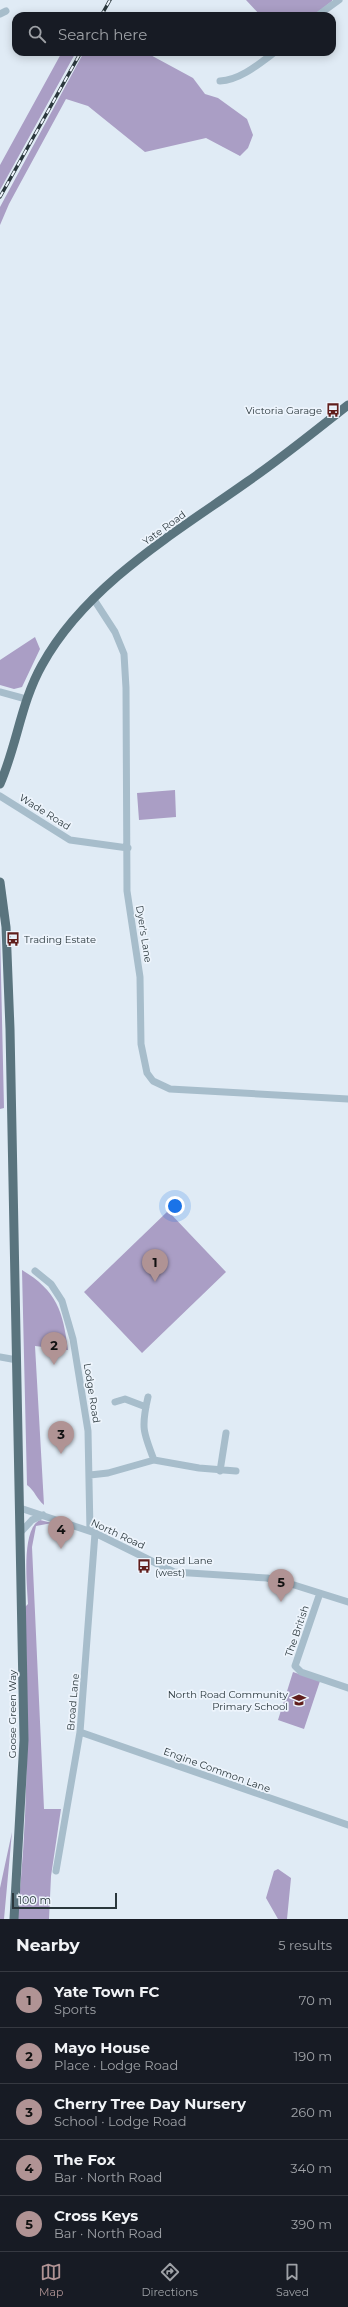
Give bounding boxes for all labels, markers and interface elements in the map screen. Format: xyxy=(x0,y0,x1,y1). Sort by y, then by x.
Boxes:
search box xyxy=(12,12,336,56)
icon: search xyxy=(26,23,48,45)
text: Search here xyxy=(58,25,147,44)
bus stop icon: Victoria Garage xyxy=(325,402,341,418)
place label: Victoria Garage xyxy=(246,404,322,417)
street label: Yate Road xyxy=(140,508,188,548)
street label: Wade Road xyxy=(17,791,73,833)
street label: Dyer's Lane xyxy=(133,904,155,964)
bus stop icon: Trading Estate xyxy=(5,931,21,947)
place label: Trading Estate xyxy=(24,933,96,946)
your location xyxy=(165,1196,185,1216)
pin: 1 xyxy=(142,1249,168,1282)
pin: 2 xyxy=(41,1332,67,1365)
street label: Lodge Road xyxy=(81,1362,103,1424)
pin: 3 xyxy=(48,1421,74,1454)
pin: 4 xyxy=(48,1516,74,1549)
street label: North Road xyxy=(89,1516,147,1552)
place label: Broad Lane (west) xyxy=(155,1554,213,1579)
bus stop icon: Broad Lane (west) xyxy=(136,1558,152,1574)
pin: 5 xyxy=(268,1569,294,1602)
street label: The British xyxy=(282,1604,312,1658)
street label: Goose Green Way xyxy=(6,1669,19,1758)
street label: Broad Lane xyxy=(64,1673,82,1731)
place label: North Road Community Primary School xyxy=(168,1688,289,1713)
school or university icon: North Road Community Primary School xyxy=(291,1692,307,1708)
street label: Engine Common Lane xyxy=(162,1745,272,1795)
scale bar xyxy=(12,1891,117,1910)
text: 100 m xyxy=(18,1893,51,1907)
text: Nearby xyxy=(16,1935,80,1955)
text: 5 results xyxy=(278,1937,332,1953)
text: Yate Town FC xyxy=(54,1982,159,2001)
text: 1 xyxy=(26,1992,32,2008)
text: 70 m xyxy=(299,1992,332,2008)
text: Sports xyxy=(54,2001,96,2017)
text: Mayo House xyxy=(54,2038,150,2057)
text: 2 xyxy=(25,2048,33,2064)
text: 190 m xyxy=(294,2048,332,2064)
text: Place · Lodge Road xyxy=(54,2057,178,2073)
text: Cherry Tree Day Nursery xyxy=(54,2094,246,2113)
text: 3 xyxy=(25,2104,33,2120)
text: 260 m xyxy=(291,2104,332,2120)
text: School · Lodge Road xyxy=(54,2113,187,2129)
text: The Fox xyxy=(54,2150,115,2169)
text: 4 xyxy=(25,2160,33,2176)
text: 340 m xyxy=(290,2160,332,2176)
text: Bar · North Road xyxy=(54,2169,162,2185)
text: Cross Keys xyxy=(54,2206,138,2225)
text: 5 xyxy=(25,2216,33,2232)
text: 390 m xyxy=(291,2216,332,2232)
text: Bar · North Road xyxy=(54,2225,162,2241)
tab: Map xyxy=(39,2261,63,2299)
tab: Directions xyxy=(142,2261,198,2299)
tab: Saved xyxy=(276,2261,309,2299)

